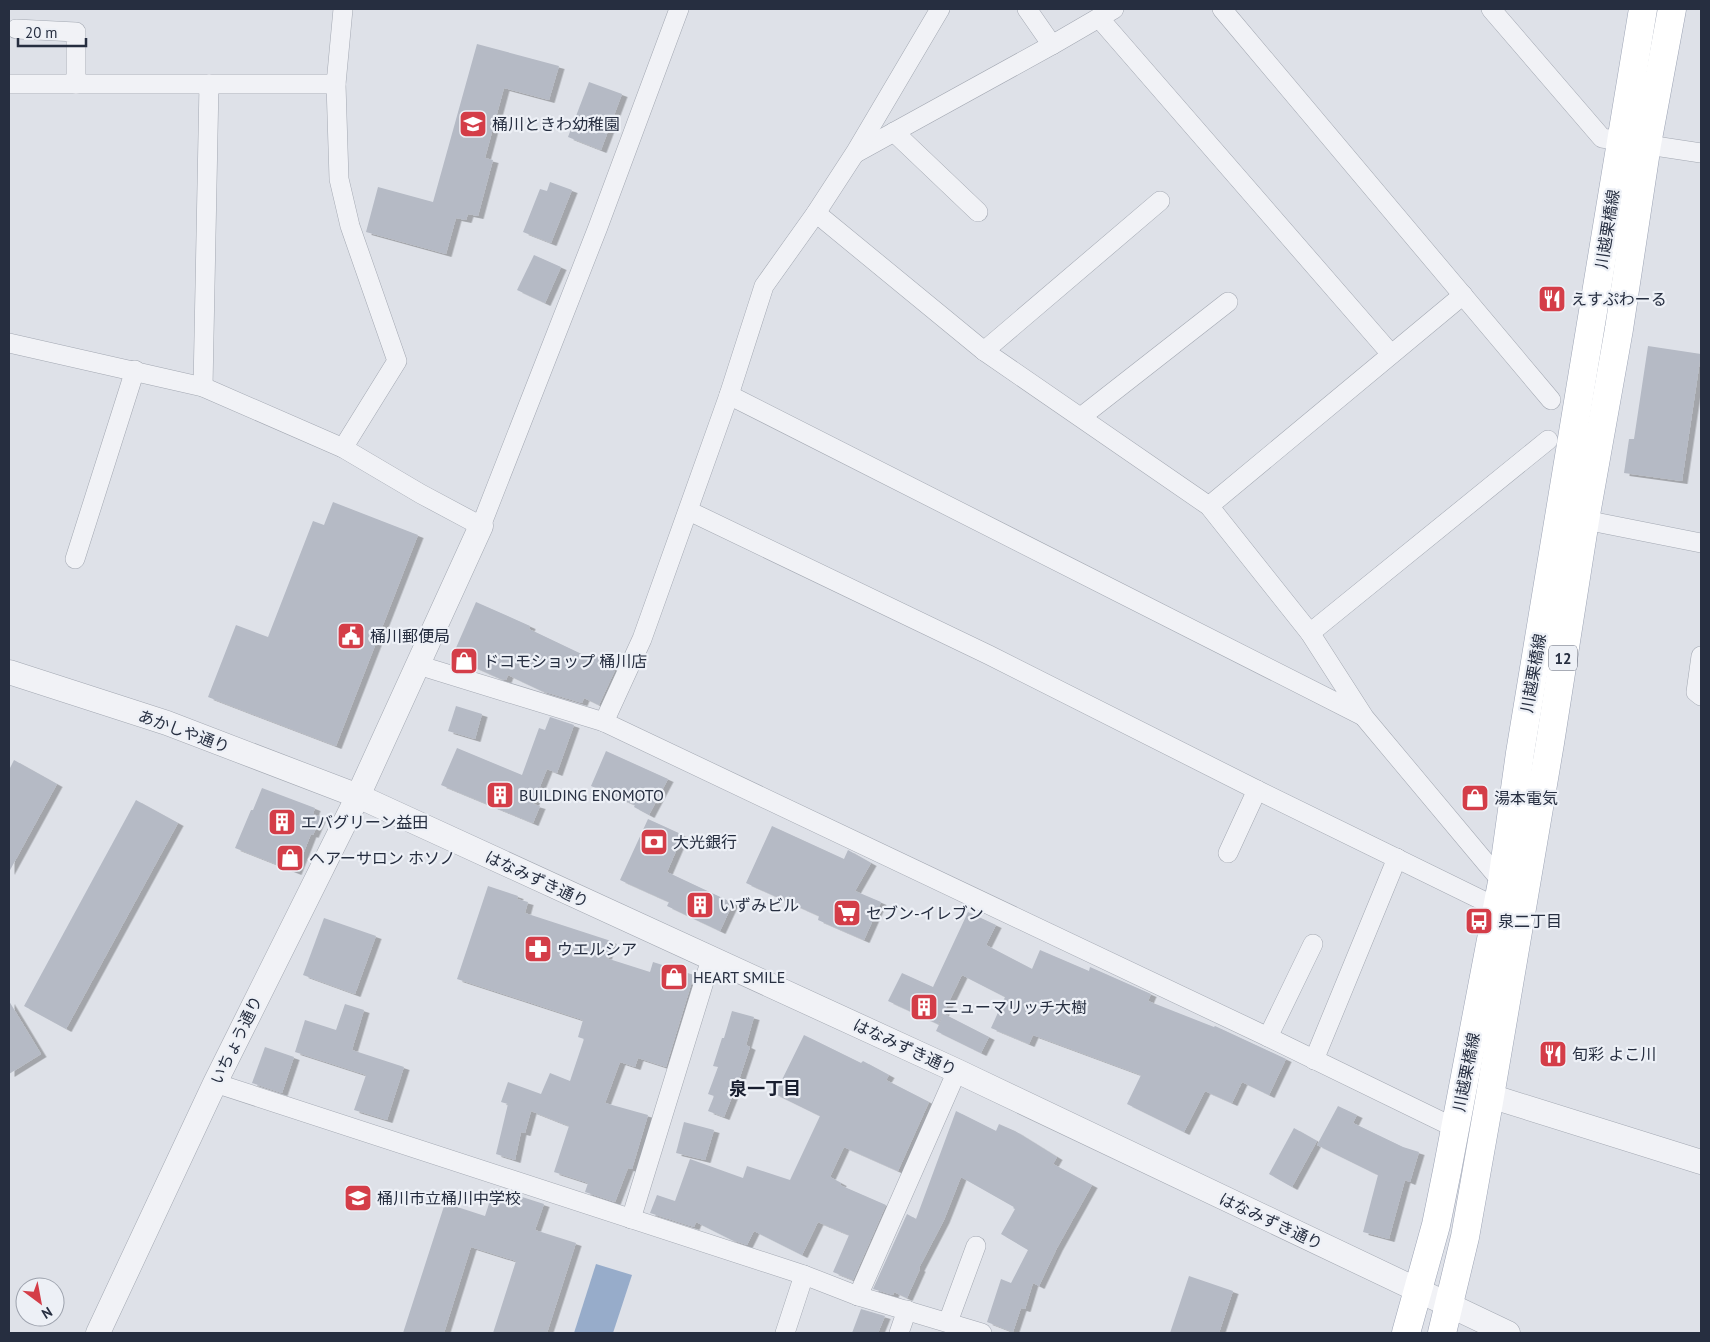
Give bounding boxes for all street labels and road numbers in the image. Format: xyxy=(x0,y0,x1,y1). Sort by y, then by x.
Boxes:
street label: 川越栗橋線 xyxy=(1591,188,1623,270)
street label: 川越栗橋線 xyxy=(1516,632,1550,714)
road number: 12 xyxy=(1549,646,1577,670)
street label: あかしや通り xyxy=(136,705,232,757)
street label: はなみずき通り xyxy=(482,846,592,912)
street label: いちょう通り xyxy=(206,992,266,1088)
street label: はなみずき通り xyxy=(850,1014,960,1080)
street label: 川越栗橋線 xyxy=(1449,1031,1483,1113)
street label: はなみずき通り xyxy=(1216,1188,1326,1254)

